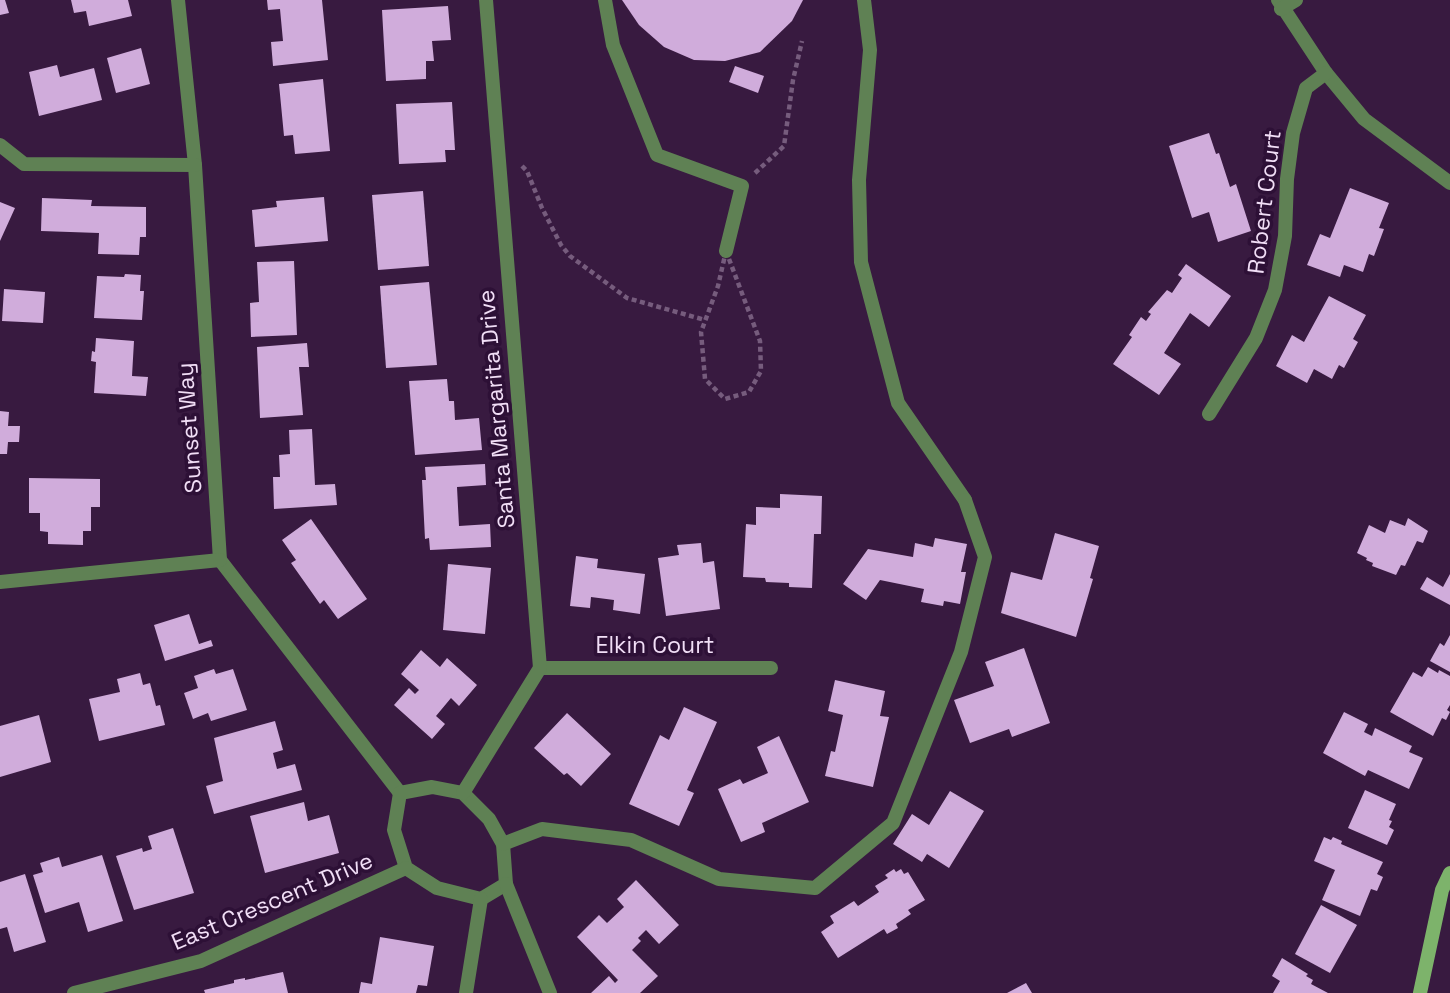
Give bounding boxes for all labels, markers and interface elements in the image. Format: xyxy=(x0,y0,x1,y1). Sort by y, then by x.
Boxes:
street label: Robert Court xyxy=(1240,128,1288,276)
street label: Santa Margarita Drive xyxy=(471,289,521,529)
street label: Sunset Way xyxy=(169,362,209,494)
street label: Elkin Court xyxy=(596,630,714,660)
street label: East Crescent Drive xyxy=(167,845,377,957)

